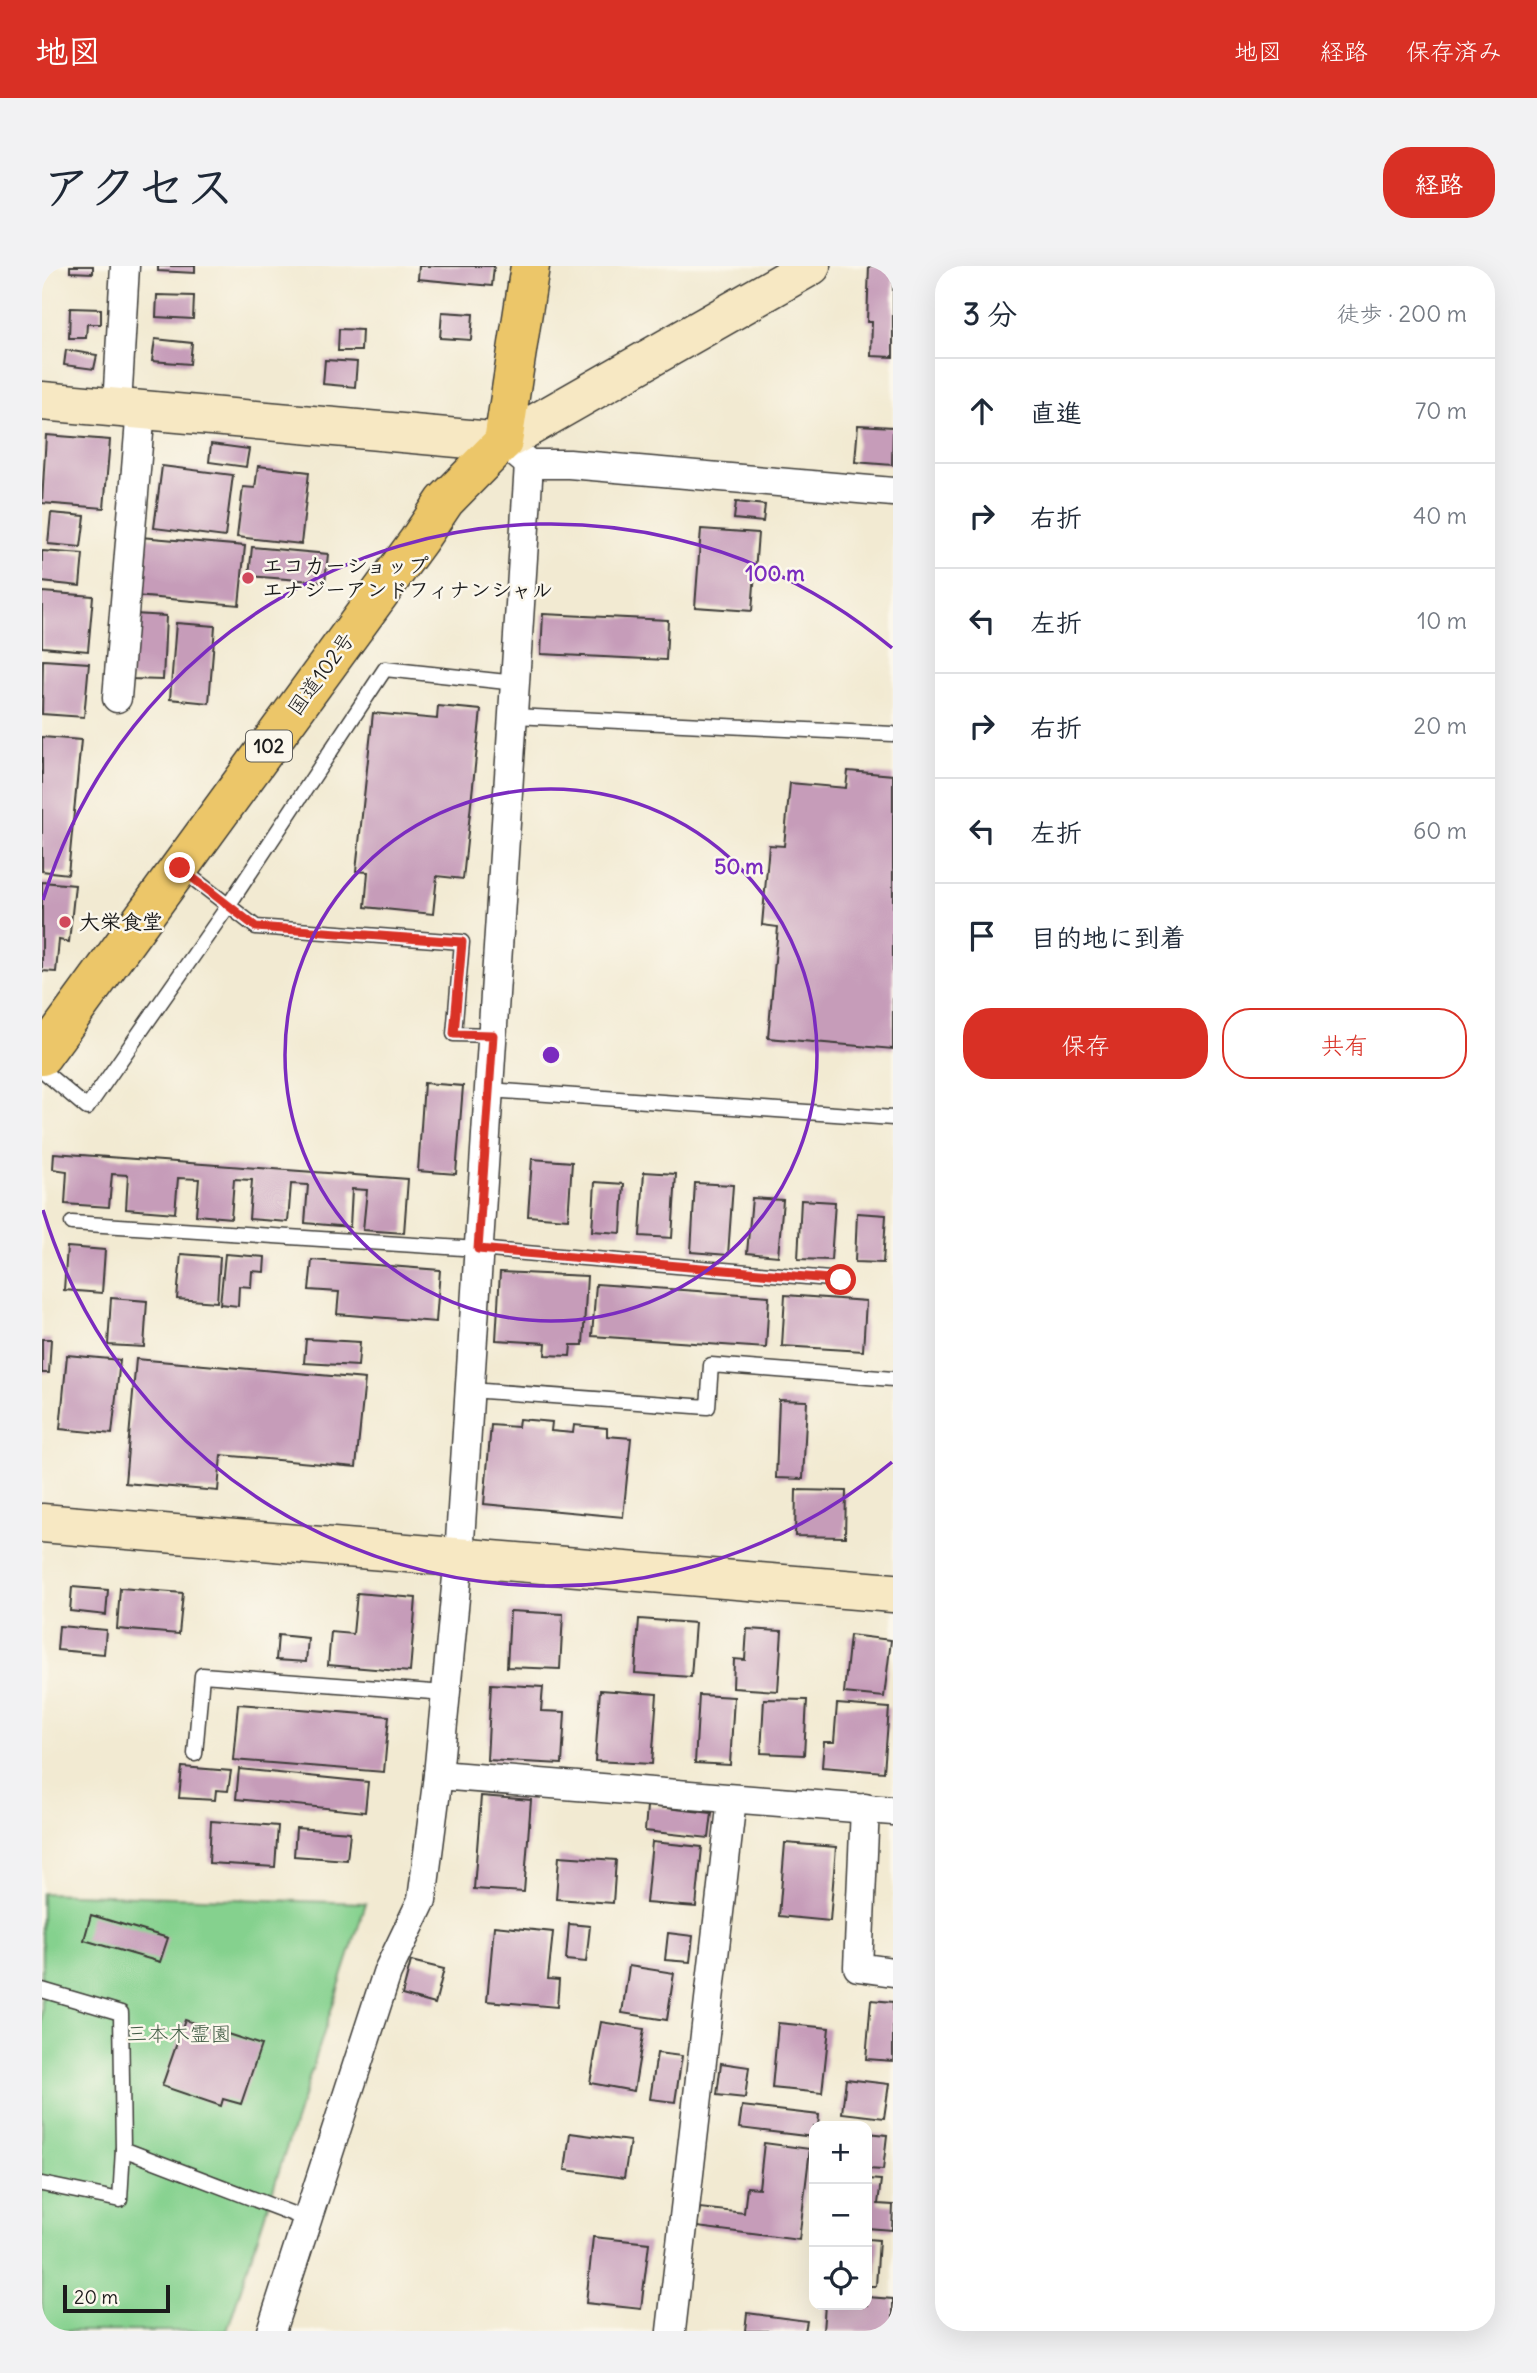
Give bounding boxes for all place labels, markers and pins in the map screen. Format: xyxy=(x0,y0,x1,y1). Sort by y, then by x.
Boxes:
place label: エコカーショップ エナジーアンドフィナンシャル xyxy=(262,552,553,603)
marker: エコカーショップ エナジーアンドフィナンシャル xyxy=(240,570,256,586)
place label: 大栄食堂 xyxy=(79,908,163,935)
marker: 大栄食堂 xyxy=(57,914,73,930)
centre of rings xyxy=(539,1043,563,1067)

